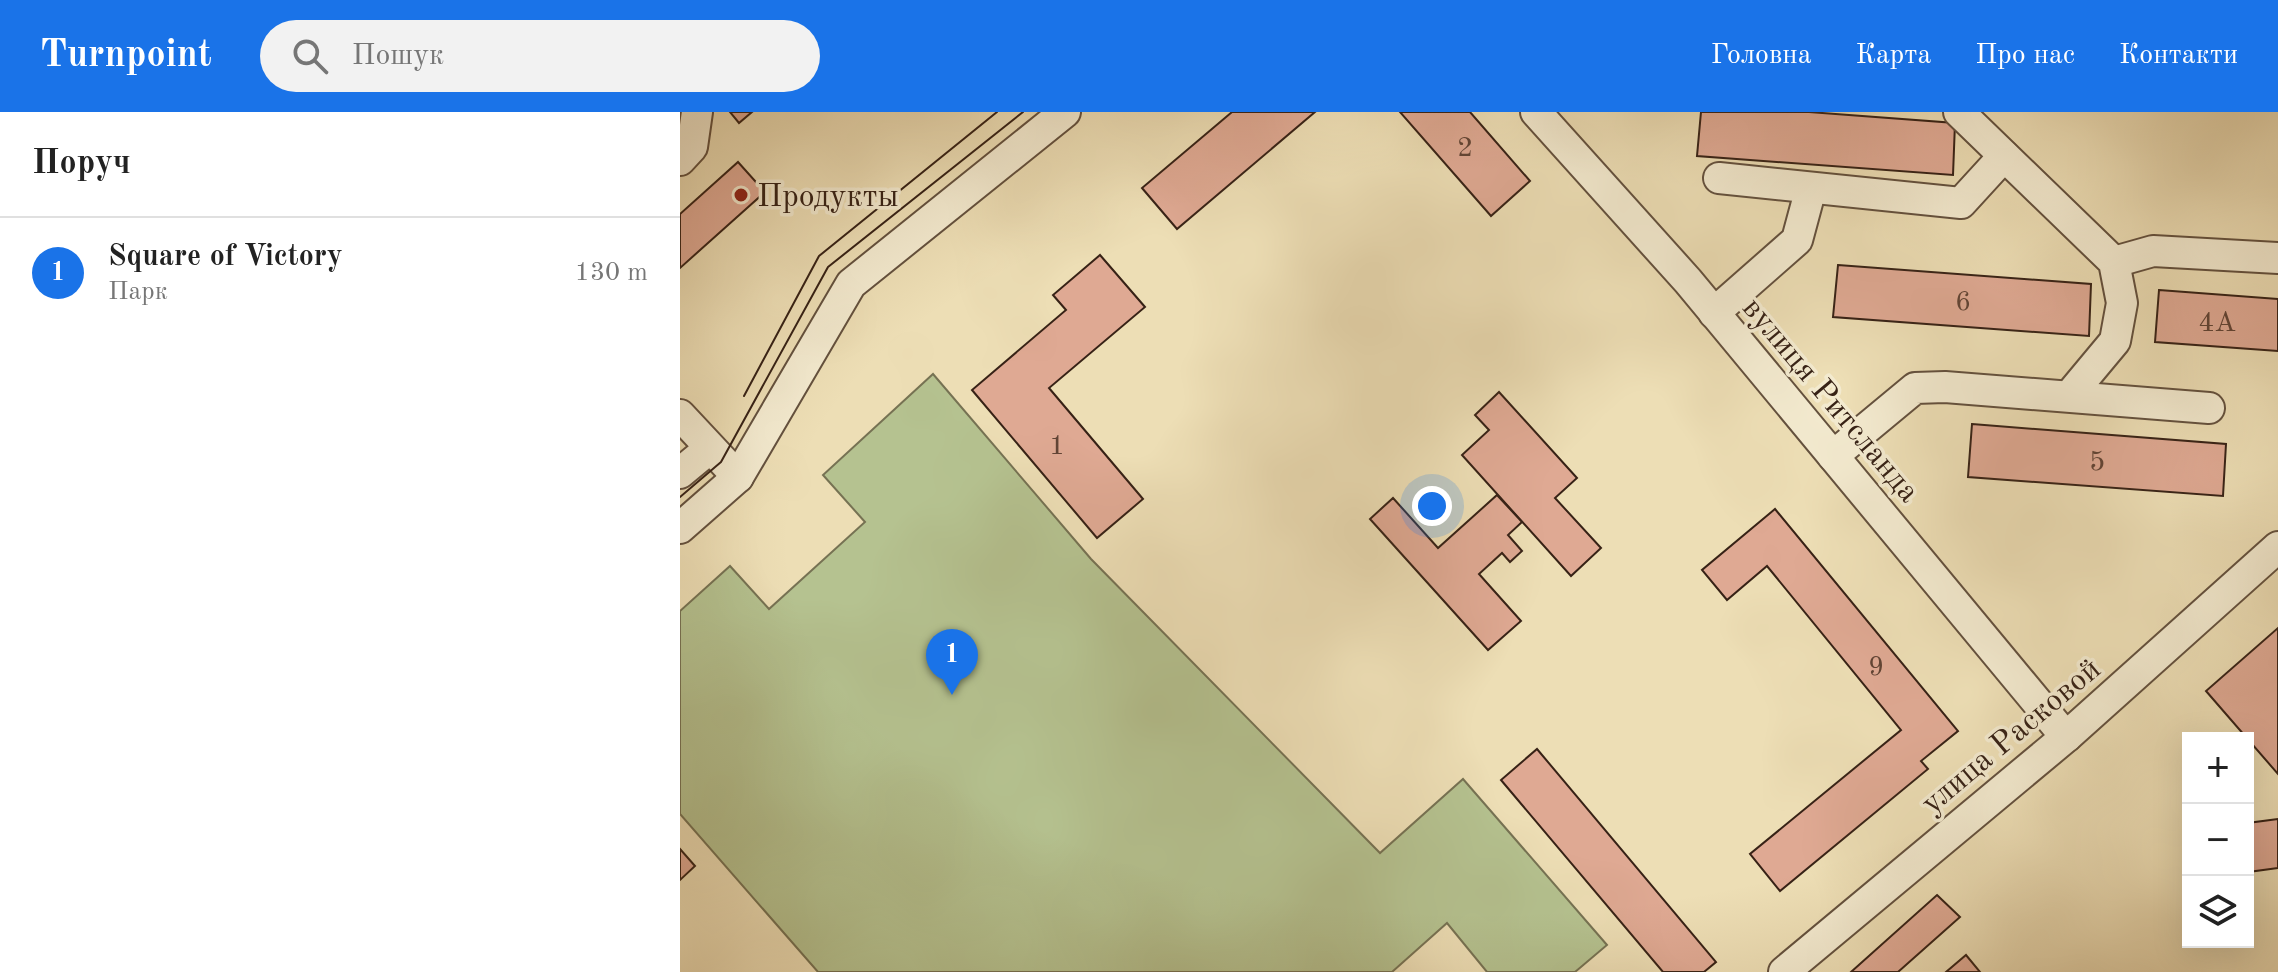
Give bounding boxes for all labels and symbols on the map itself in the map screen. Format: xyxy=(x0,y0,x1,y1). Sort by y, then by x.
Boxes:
house number: 2 xyxy=(1457,135,1473,163)
place label: Продукты xyxy=(757,182,899,214)
marker: Продукты xyxy=(732,186,750,204)
house number: 6 xyxy=(1955,289,1971,317)
street label: вулиця Ритсланда xyxy=(1735,293,1924,509)
house number: 4А xyxy=(2198,310,2236,338)
house number: 1 xyxy=(1049,433,1065,461)
house number: 5 xyxy=(2089,449,2105,477)
your location xyxy=(1412,486,1452,526)
pin: 1 xyxy=(926,629,978,695)
street label: улица Расковой xyxy=(1916,653,2108,821)
house number: 9 xyxy=(1868,654,1884,682)

